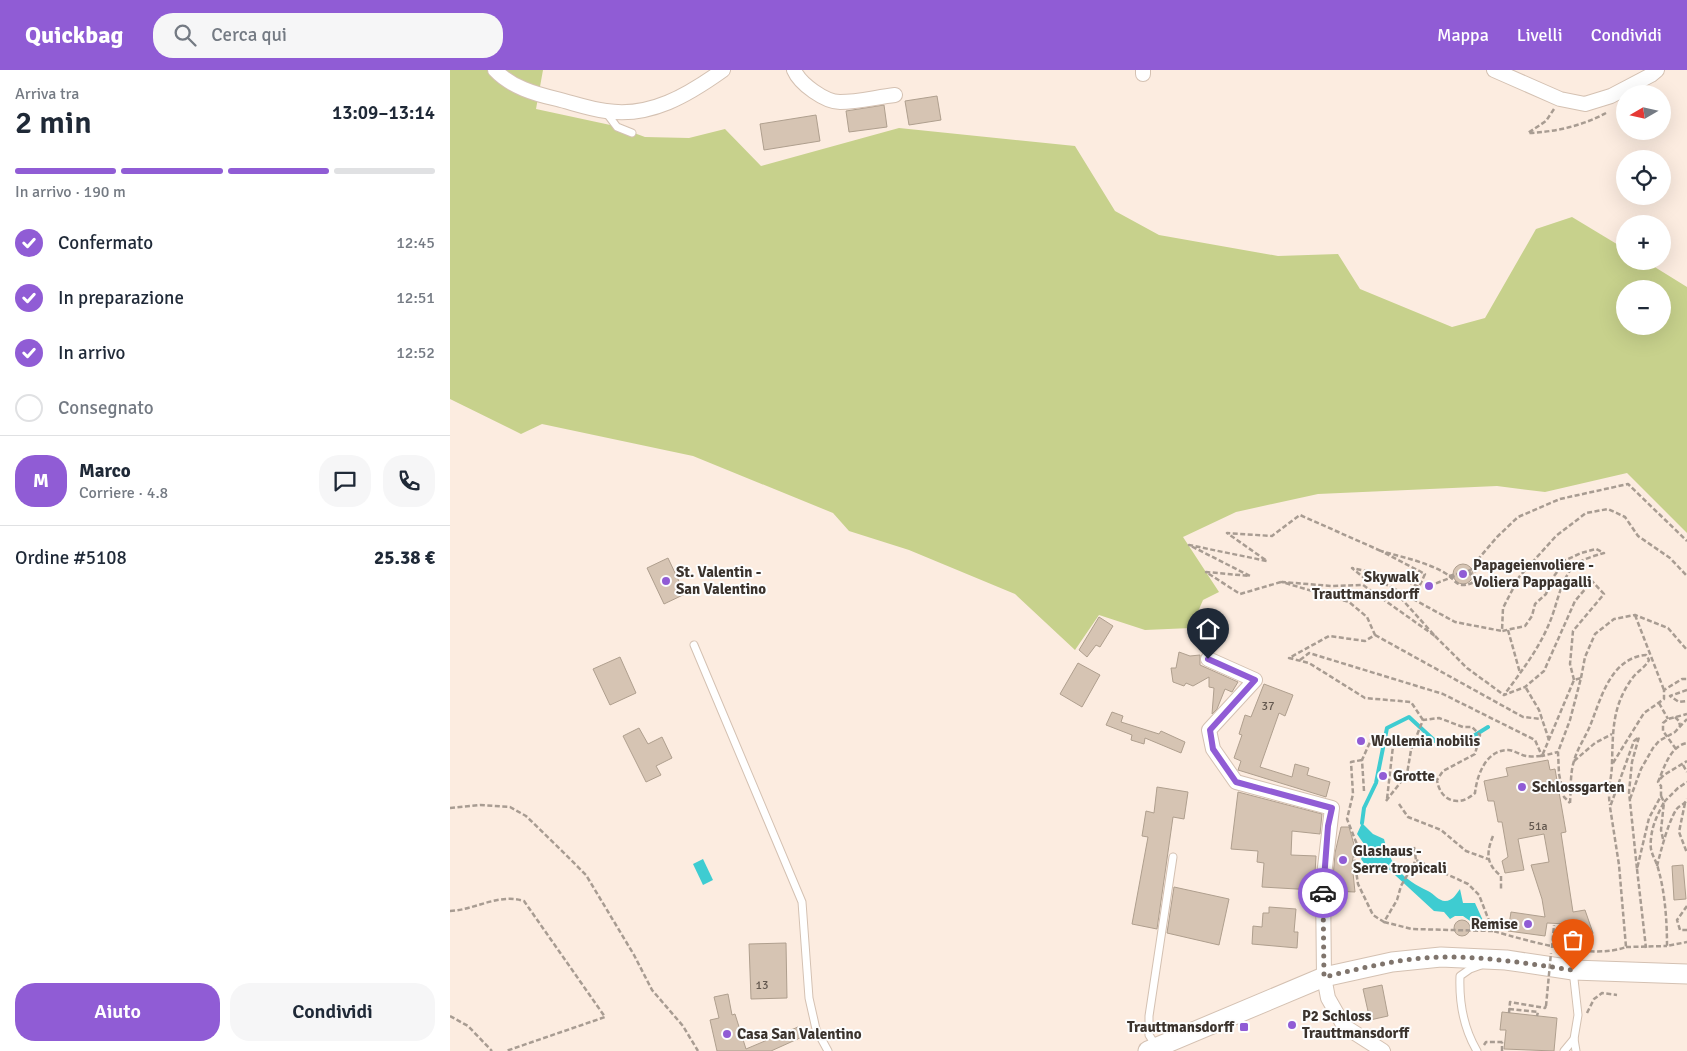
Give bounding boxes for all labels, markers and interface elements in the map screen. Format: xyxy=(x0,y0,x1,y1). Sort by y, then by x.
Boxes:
search box xyxy=(153,13,503,58)
text: Quickbag xyxy=(25,20,123,50)
icon: search xyxy=(171,21,199,49)
text: Cerca qui xyxy=(211,23,287,47)
text: Mappa xyxy=(1437,24,1489,46)
text: Livelli xyxy=(1517,24,1563,46)
text: Condividi xyxy=(1591,24,1662,46)
text: Arriva tra xyxy=(15,84,79,104)
north arrow xyxy=(1616,85,1671,140)
map controls xyxy=(1616,85,1671,335)
text: 13:09–13:14 xyxy=(332,101,435,125)
text: 2 min xyxy=(15,103,92,142)
button: locate xyxy=(1616,150,1671,205)
text: In arrivo · 190 m xyxy=(15,182,126,202)
button: + xyxy=(1616,215,1671,270)
icon: check xyxy=(15,229,43,257)
text: Confermato xyxy=(58,231,153,255)
text: 12:45 xyxy=(396,233,435,253)
button: − xyxy=(1616,280,1671,335)
icon: check xyxy=(15,284,43,312)
text: In preparazione xyxy=(58,286,184,310)
text: 12:51 xyxy=(396,288,435,308)
icon: check xyxy=(15,339,43,367)
text: In arrivo xyxy=(58,341,125,365)
text: 12:52 xyxy=(396,343,435,363)
text: Consegnato xyxy=(58,396,154,420)
button: chat xyxy=(319,455,371,507)
button: phone xyxy=(383,455,435,507)
text: Marco xyxy=(79,459,131,483)
text: M xyxy=(33,469,49,493)
text: Corriere · 4.8 xyxy=(79,483,168,503)
text: Ordine #5108 xyxy=(15,546,127,570)
text: 25.38 € xyxy=(374,546,435,570)
place label: Papageienvoliere - Voliera Pappagalli xyxy=(1473,556,1594,591)
place label: St. Valentin - San Valentino xyxy=(676,563,766,598)
place label: Skywalk Trauttmansdorff xyxy=(1312,568,1420,603)
marker: Papageienvoliere - Voliera Pappagalli xyxy=(1457,568,1469,580)
marker: St. Valentin - San Valentino xyxy=(660,575,672,587)
marker: Skywalk Trauttmansdorff xyxy=(1423,580,1435,592)
pin xyxy=(1187,608,1229,659)
icon: home xyxy=(1194,615,1222,643)
house number: 37 xyxy=(1262,699,1274,714)
place label: Wollemia nobilis xyxy=(1371,732,1480,750)
marker: Wollemia nobilis xyxy=(1355,735,1367,747)
place label: Grotte xyxy=(1393,767,1435,785)
marker: Grotte xyxy=(1377,770,1389,782)
place label: Schlossgarten xyxy=(1532,778,1625,796)
marker: Schlossgarten xyxy=(1516,781,1528,793)
house number: 51a xyxy=(1528,819,1548,834)
place label: Glashaus - Serre tropicali xyxy=(1353,842,1447,877)
marker: Glashaus - Serre tropicali xyxy=(1337,854,1349,866)
courier xyxy=(1298,868,1348,918)
icon: car xyxy=(1309,879,1337,907)
place label: Remise xyxy=(1471,915,1518,933)
marker: Remise xyxy=(1522,918,1534,930)
pin xyxy=(1552,919,1594,970)
icon: bag xyxy=(1559,926,1587,954)
house number: 13 xyxy=(756,978,768,993)
button: Aiuto xyxy=(15,983,220,1041)
button: Condividi xyxy=(230,983,435,1041)
place label: P2 Schloss Trauttmansdorff xyxy=(1302,1007,1410,1042)
place label: Trauttmansdorff xyxy=(1127,1018,1235,1036)
marker: P2 Schloss Trauttmansdorff xyxy=(1286,1019,1298,1031)
marker: Trauttmansdorff xyxy=(1238,1021,1250,1033)
place label: Casa San Valentino xyxy=(737,1025,862,1043)
marker: Casa San Valentino xyxy=(721,1028,733,1040)

